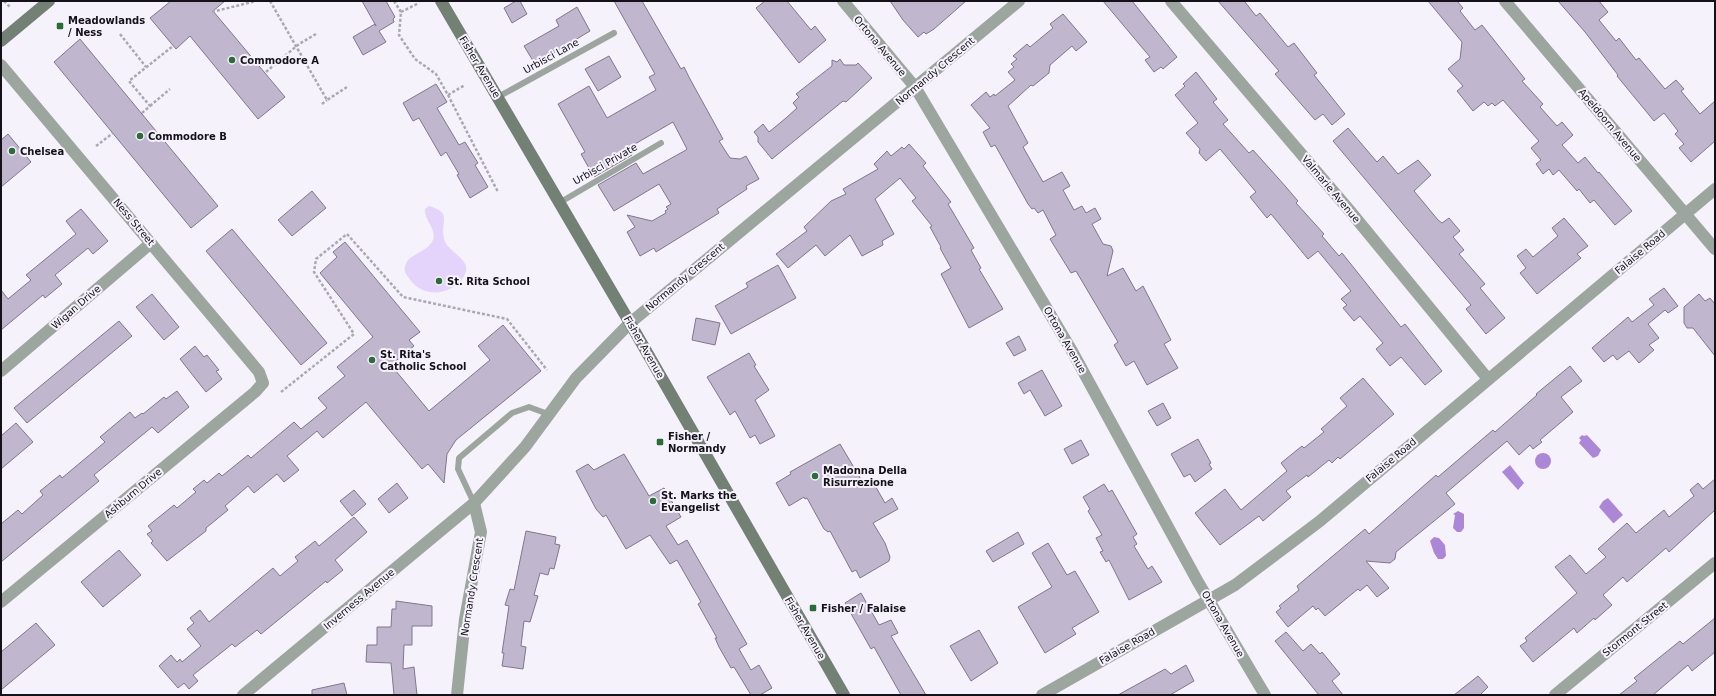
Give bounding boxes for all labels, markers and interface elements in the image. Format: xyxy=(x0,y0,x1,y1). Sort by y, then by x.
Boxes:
street label: Ortona Avenue xyxy=(852,14,908,78)
place label: Meadowlands / Ness xyxy=(68,15,145,38)
marker: Meadowlands / Ness xyxy=(55,21,65,31)
street label: Fisher Avenue xyxy=(457,34,503,100)
street label: Normandy Crescent xyxy=(893,35,977,107)
street label: Urbisci Lane xyxy=(521,36,581,76)
marker: Commodore A xyxy=(227,55,237,65)
place label: Commodore A xyxy=(240,55,319,66)
street label: Apeldoorn Avenue xyxy=(1576,86,1644,164)
marker: Commodore B xyxy=(135,131,145,141)
place label: Commodore B xyxy=(148,131,227,142)
street label: Urbisci Private xyxy=(571,141,639,187)
marker: Chelsea xyxy=(7,146,17,156)
place label: Chelsea xyxy=(20,146,64,157)
street label: Valmarie Avenue xyxy=(1300,153,1362,225)
street label: Ness Street xyxy=(111,196,157,248)
street label: Falaise Road xyxy=(1613,228,1667,276)
street label: Normandy Crescent xyxy=(643,241,727,313)
marker: St. Rita School xyxy=(434,276,444,286)
place label: St. Rita School xyxy=(447,276,530,287)
street label: Wigan Drive xyxy=(49,283,103,331)
street label: Ortona Avenue xyxy=(1042,305,1088,375)
street label: Fisher Avenue xyxy=(622,314,666,380)
place label: St. Rita's Catholic School xyxy=(380,349,467,372)
marker: St. Rita's Catholic School xyxy=(367,355,377,365)
place label: Fisher / Normandy xyxy=(668,431,727,454)
street label: Falaise Road xyxy=(1364,436,1418,484)
marker: Fisher / Normandy xyxy=(655,437,665,447)
place label: Madonna Della Risurrezione xyxy=(823,465,907,488)
street label: Ashburn Drive xyxy=(102,466,164,520)
marker: Madonna Della Risurrezione xyxy=(810,471,820,481)
place label: St. Marks the Evangelist xyxy=(661,490,737,513)
marker: St. Marks the Evangelist xyxy=(648,496,658,506)
street label: Normandy Crescent xyxy=(459,537,485,637)
street label: Inverness Avenue xyxy=(322,566,396,632)
street label: Ortona Avenue xyxy=(1200,589,1246,659)
street label: Fisher Avenue xyxy=(783,595,827,661)
street label: Stormont Street xyxy=(1600,600,1670,658)
marker: Fisher / Falaise xyxy=(808,603,818,613)
place label: Fisher / Falaise xyxy=(821,603,906,614)
street label: Falaise Road xyxy=(1097,626,1157,666)

